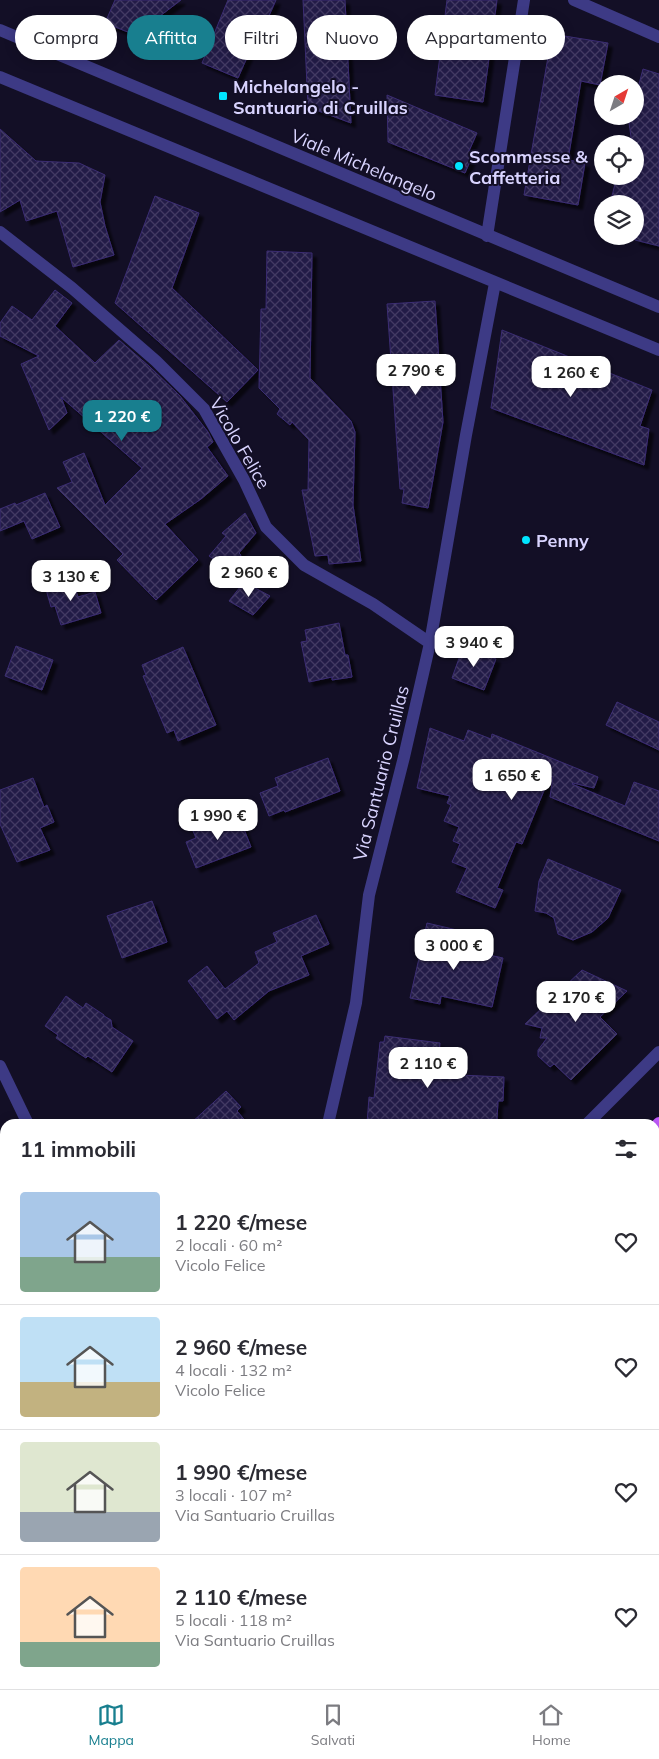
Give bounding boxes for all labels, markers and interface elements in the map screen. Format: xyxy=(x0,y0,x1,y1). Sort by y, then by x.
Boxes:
chip: Compra xyxy=(15,15,117,60)
chip: Affitta xyxy=(127,15,215,60)
chip: Filtri xyxy=(225,15,297,60)
chip: Nuovo xyxy=(307,15,397,60)
chip: Appartamento xyxy=(407,15,565,60)
place label: Michelangelo - Santuario di Cruillas xyxy=(233,75,408,119)
north arrow xyxy=(594,75,644,125)
map controls xyxy=(594,75,644,245)
marker: Michelangelo - Santuario di Cruillas xyxy=(217,90,229,102)
street label: Viale Michelangelo xyxy=(288,124,440,206)
button: locate xyxy=(594,135,644,185)
place label: Scommesse & Caffetteria xyxy=(469,145,588,189)
marker: Scommesse & Caffetteria xyxy=(453,160,465,172)
button: layers xyxy=(594,195,644,245)
pin: 2 790 € xyxy=(370,354,462,396)
pin: 1 260 € xyxy=(525,356,617,398)
text: 2 790 € xyxy=(388,360,444,380)
text: 1 260 € xyxy=(543,362,599,382)
street label: Vicolo Felice xyxy=(205,393,275,493)
pin: 1 220 € xyxy=(76,400,168,442)
text: 1 220 € xyxy=(94,406,150,426)
place label: Penny xyxy=(536,529,589,552)
marker: Penny xyxy=(520,534,532,546)
pin: 2 960 € xyxy=(203,556,295,598)
pin: 3 130 € xyxy=(25,560,117,602)
text: 2 960 € xyxy=(221,562,277,582)
text: 3 130 € xyxy=(43,566,99,586)
pin: 3 940 € xyxy=(428,626,520,668)
text: 3 940 € xyxy=(446,632,502,652)
street label: Via Santuario Cruillas xyxy=(348,683,414,863)
pin: 1 650 € xyxy=(466,758,558,801)
text: 1 650 € xyxy=(484,765,540,785)
pin: 1 990 € xyxy=(172,798,264,841)
text: 1 990 € xyxy=(190,805,246,825)
pin: 3 000 € xyxy=(408,928,500,971)
text: 3 000 € xyxy=(426,935,482,955)
pin: 2 170 € xyxy=(530,980,622,1023)
text: 2 170 € xyxy=(548,987,604,1007)
pin: 2 110 € xyxy=(382,1046,474,1089)
text: 2 110 € xyxy=(400,1053,456,1073)
icon: filters xyxy=(612,1135,640,1163)
text: 11 immobili xyxy=(20,1136,136,1162)
text: 1 220 €/mese xyxy=(175,1209,307,1235)
icon: home xyxy=(60,1212,120,1272)
icon: heart xyxy=(612,1228,640,1256)
text: 2 locali · 60 m² xyxy=(175,1235,282,1255)
text: Vicolo Felice xyxy=(175,1255,265,1275)
text: 2 960 €/mese xyxy=(175,1334,307,1360)
icon: home xyxy=(60,1337,120,1397)
icon: heart xyxy=(612,1353,640,1381)
text: 4 locali · 132 m² xyxy=(175,1360,292,1380)
text: Vicolo Felice xyxy=(175,1380,265,1400)
text: 1 990 €/mese xyxy=(175,1459,307,1485)
icon: home xyxy=(60,1462,120,1522)
icon: heart xyxy=(612,1478,640,1506)
text: 3 locali · 107 m² xyxy=(175,1485,292,1505)
text: Via Santuario Cruillas xyxy=(175,1505,335,1525)
text: 2 110 €/mese xyxy=(175,1584,307,1610)
icon: home xyxy=(60,1587,120,1647)
icon: heart xyxy=(612,1603,640,1631)
text: 5 locali · 118 m² xyxy=(175,1610,292,1630)
text: Via Santuario Cruillas xyxy=(175,1630,335,1650)
tab: Mappa xyxy=(88,1701,134,1749)
tab: Salvati xyxy=(311,1701,355,1749)
tab: Home xyxy=(532,1701,571,1749)

